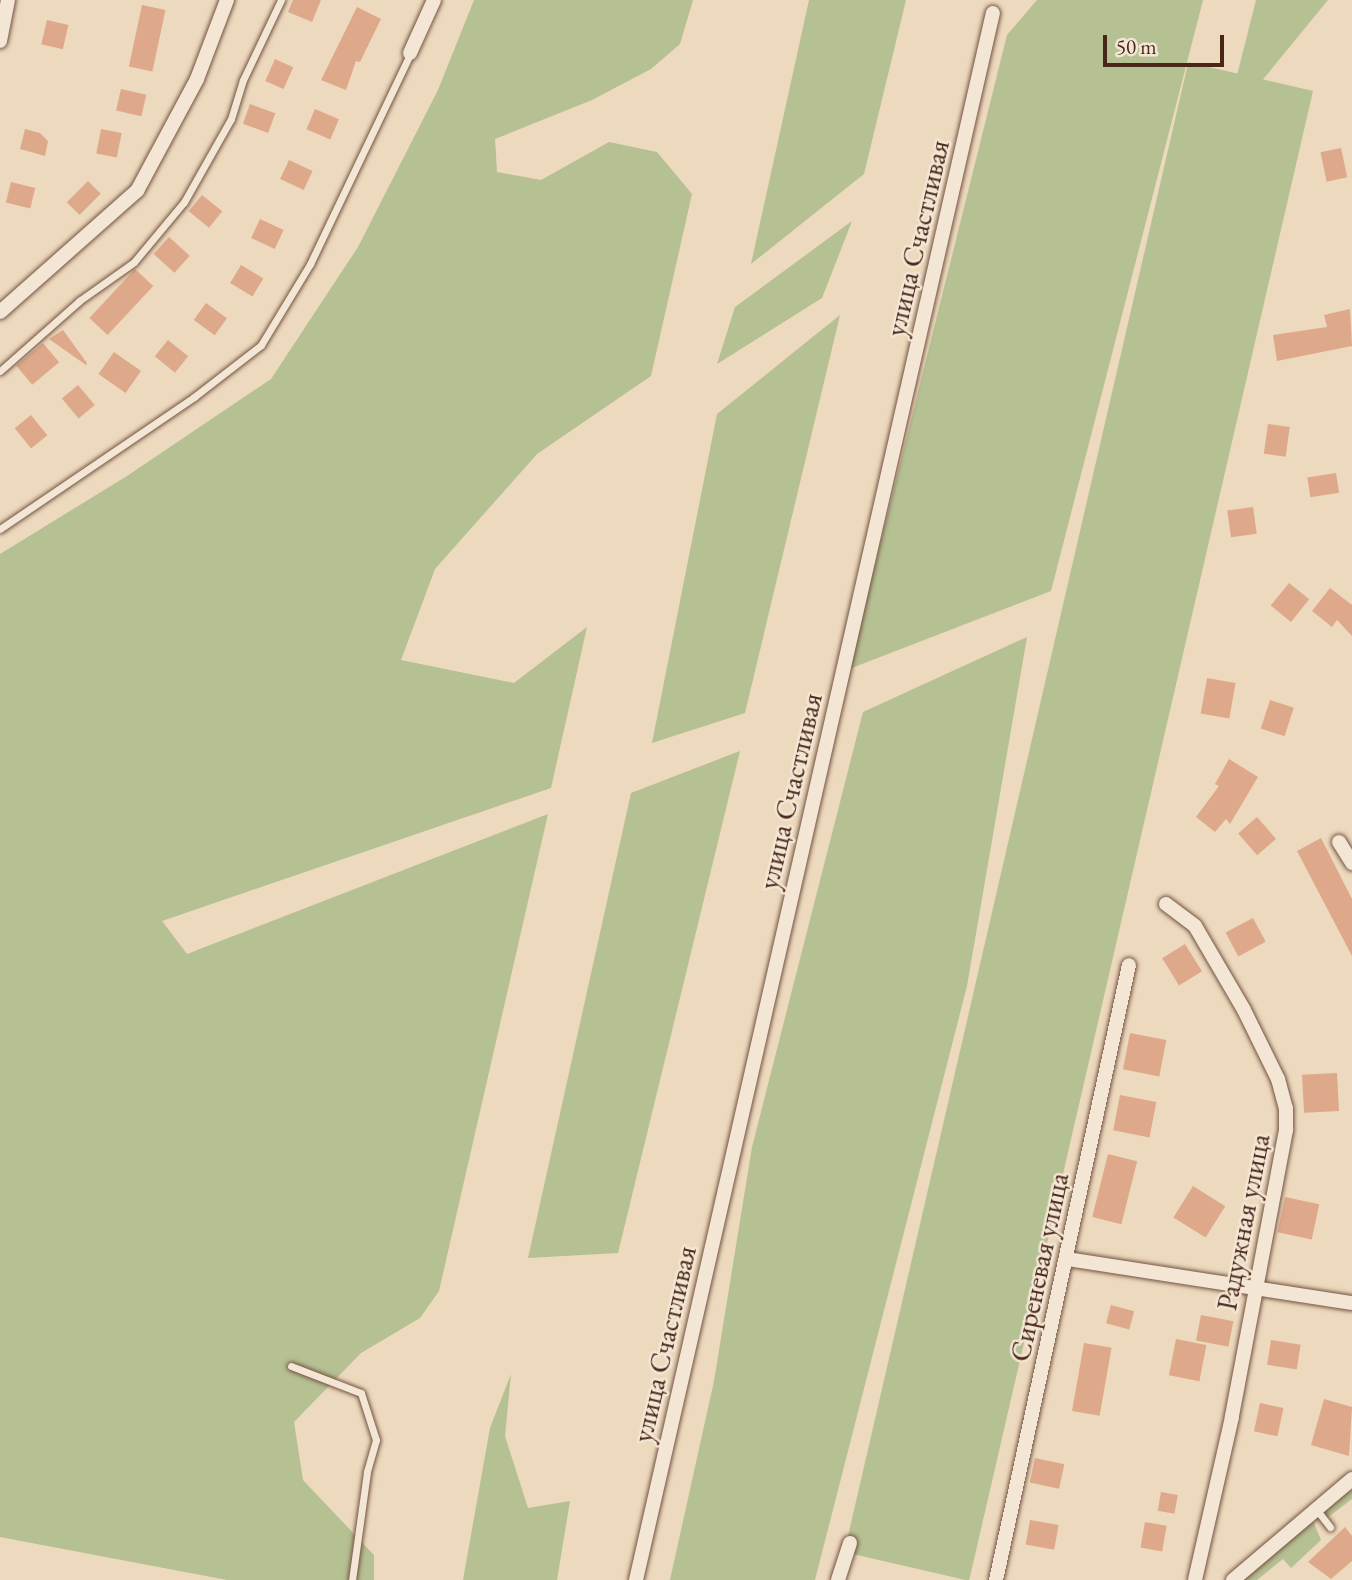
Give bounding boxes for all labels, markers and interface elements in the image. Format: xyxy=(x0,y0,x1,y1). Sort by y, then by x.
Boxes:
scale bar xyxy=(1107,21,1228,65)
text: 50 m xyxy=(1116,33,1157,60)
street label: улица Счастливая xyxy=(878,137,956,339)
street label: улица Счастливая xyxy=(751,690,829,892)
street label: Радужная улица xyxy=(1209,1131,1277,1313)
street label: Сиреневая улица xyxy=(1003,1170,1075,1364)
street label: улица Счастливая xyxy=(625,1243,703,1445)

